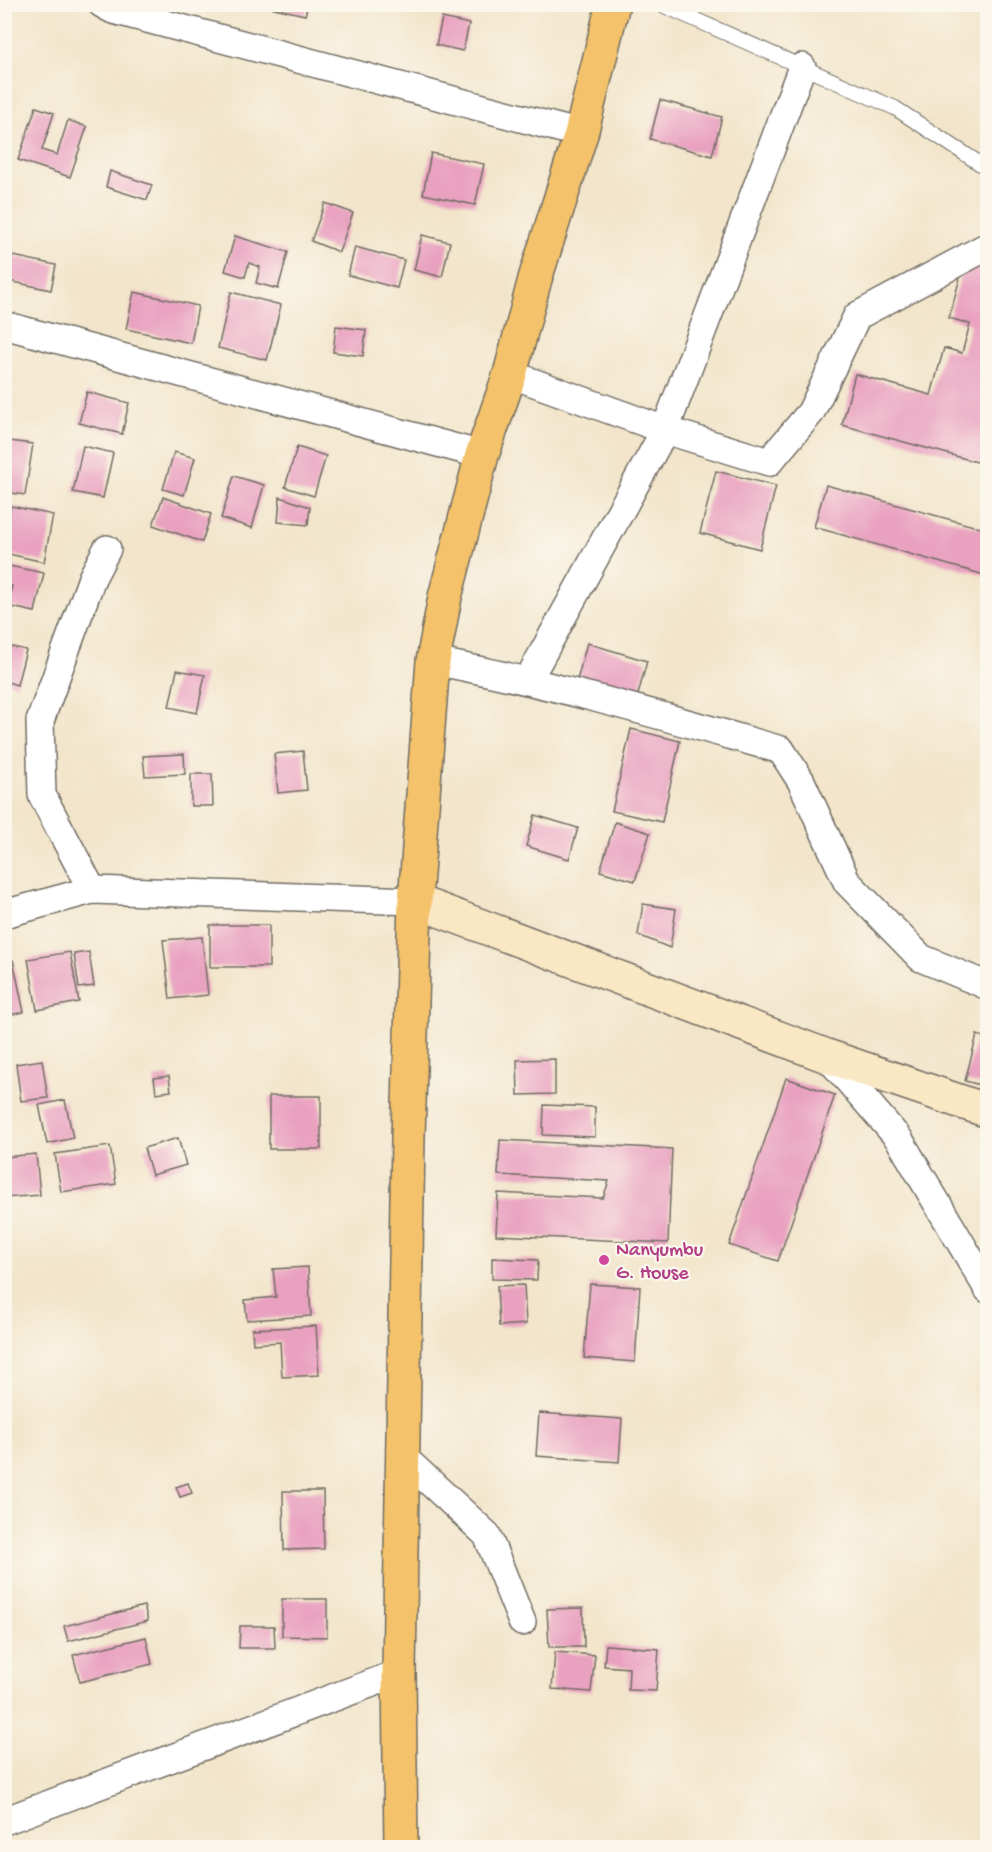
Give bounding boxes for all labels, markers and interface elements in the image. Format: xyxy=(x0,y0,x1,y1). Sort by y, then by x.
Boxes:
place label: Nanyumbu G. House xyxy=(616,1240,704,1286)
marker: Nanyumbu G. House xyxy=(597,1253,611,1267)

